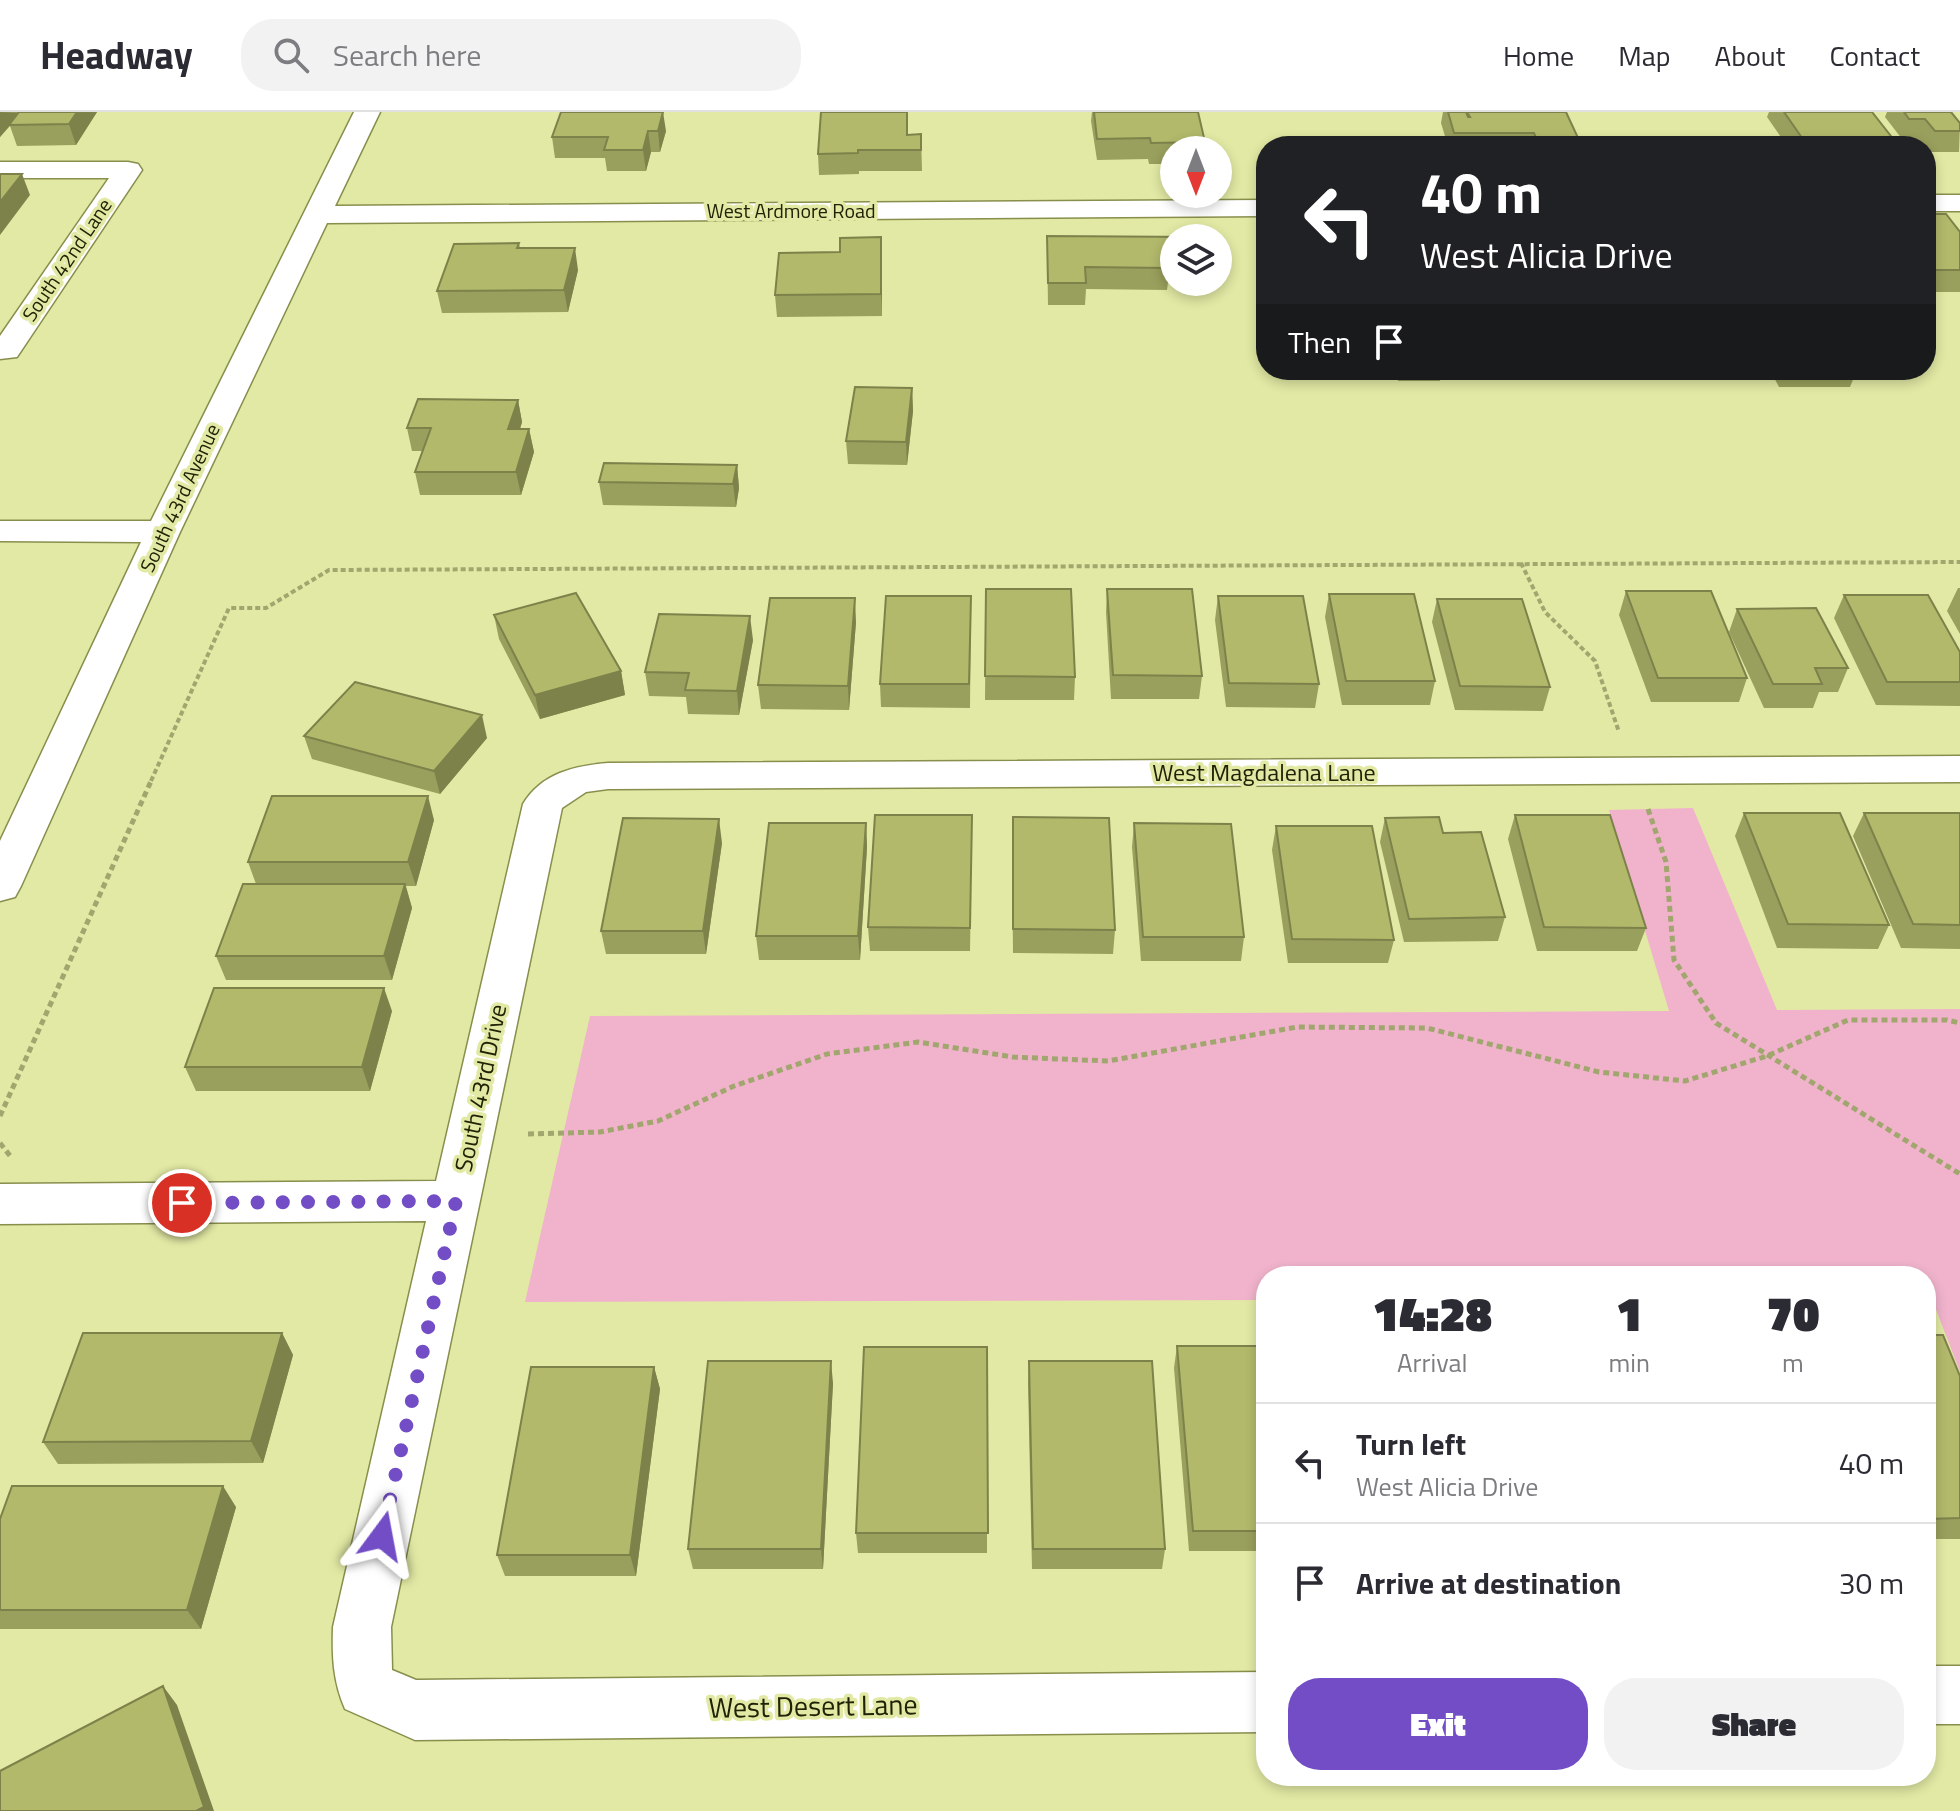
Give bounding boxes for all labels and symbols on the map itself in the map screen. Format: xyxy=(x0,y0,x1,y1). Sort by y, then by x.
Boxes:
north arrow xyxy=(1160,136,1232,208)
street label: South 42nd Lane xyxy=(14,192,119,328)
street label: West Ardmore Road xyxy=(706,195,876,226)
street label: South 43rd Avenue xyxy=(132,418,228,577)
street label: West Magdalena Lane xyxy=(1152,754,1376,790)
street label: South 43rd Drive xyxy=(445,1001,515,1175)
pin xyxy=(148,1169,216,1237)
position arrow xyxy=(340,1494,424,1578)
street label: West Desert Lane xyxy=(708,1682,918,1729)

